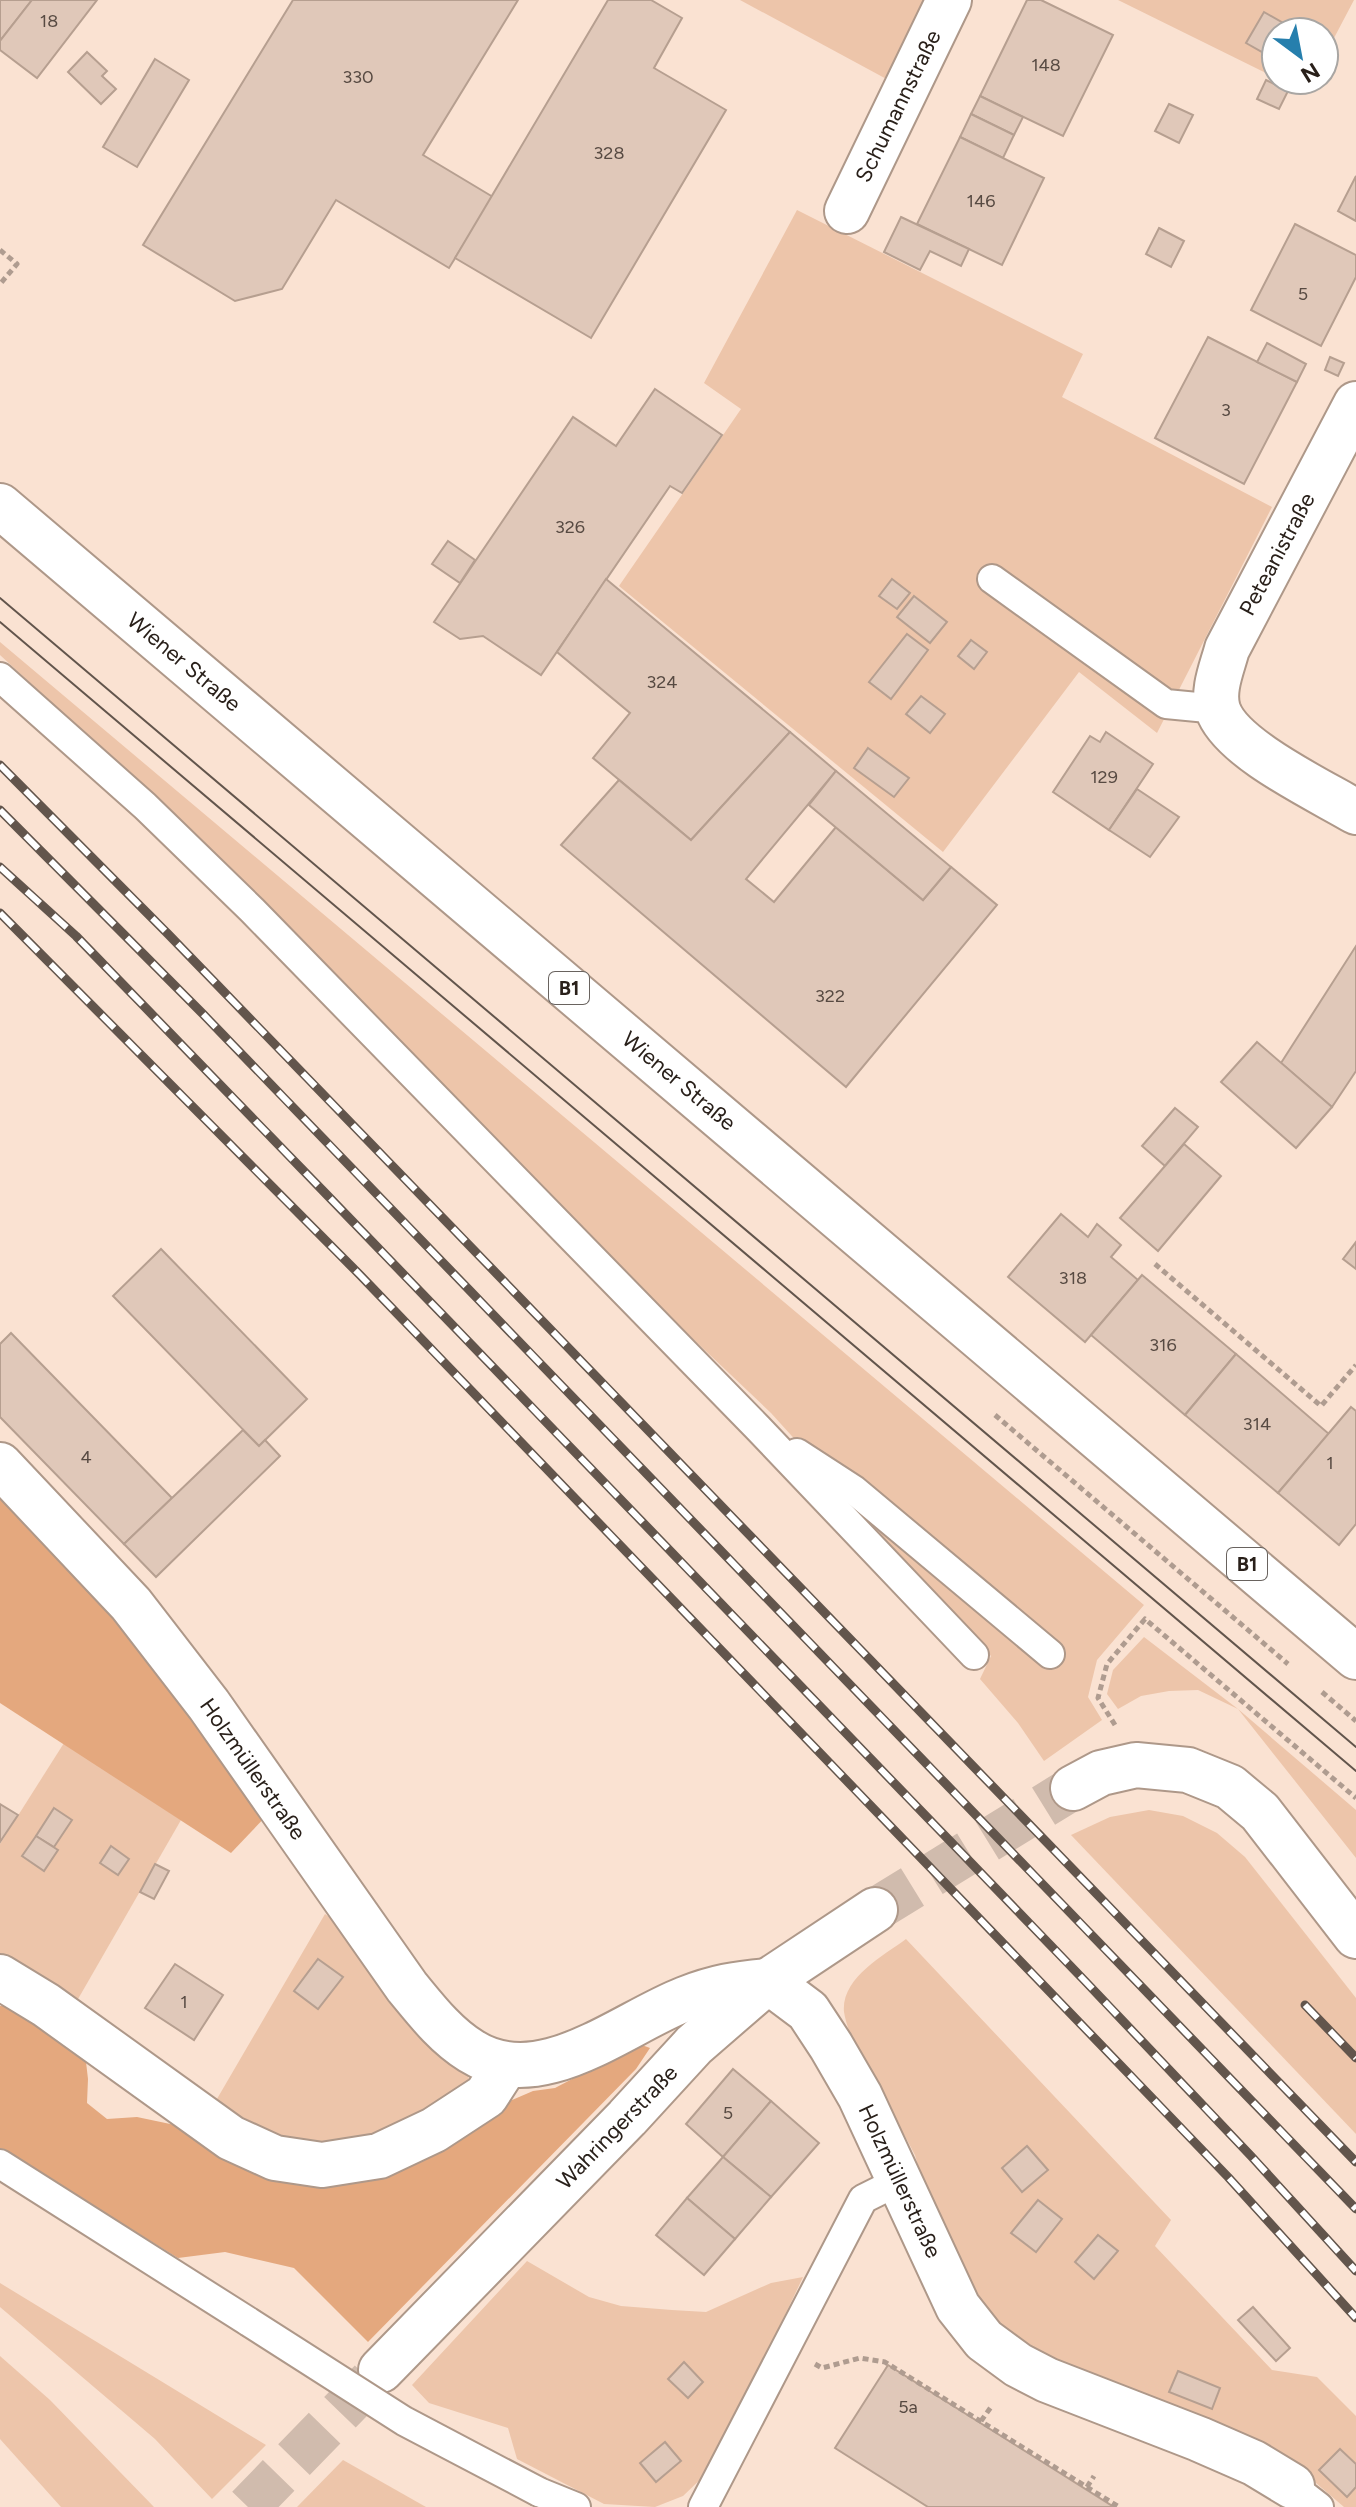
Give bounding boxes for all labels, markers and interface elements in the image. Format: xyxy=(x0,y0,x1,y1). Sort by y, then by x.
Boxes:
house number: 18 xyxy=(40,10,58,32)
north arrow xyxy=(1260,16,1340,96)
street label: Schumannstraße xyxy=(849,25,947,187)
house number: 148 xyxy=(1031,54,1061,76)
text: N xyxy=(1296,57,1325,88)
house number: 330 xyxy=(342,66,374,88)
house number: 328 xyxy=(594,142,624,164)
house number: 146 xyxy=(967,190,995,212)
house number: 5 xyxy=(1298,283,1308,305)
house number: 3 xyxy=(1221,399,1231,421)
street label: Peteanistraße xyxy=(1233,488,1321,620)
house number: 326 xyxy=(555,516,585,538)
street label: Wiener Straße xyxy=(122,607,246,717)
house number: 324 xyxy=(646,671,678,693)
house number: 129 xyxy=(1090,766,1118,788)
road number: B1 xyxy=(549,972,589,1004)
house number: 322 xyxy=(815,985,845,1007)
street label: Wiener Straße xyxy=(617,1026,741,1136)
house number: 318 xyxy=(1059,1267,1087,1289)
house number: 316 xyxy=(1149,1334,1177,1356)
house number: 314 xyxy=(1243,1413,1271,1435)
house number: 4 xyxy=(80,1446,92,1468)
house number: 1 xyxy=(1326,1452,1334,1474)
road number: B1 xyxy=(1227,1548,1267,1580)
street label: Holzmüllerstraße xyxy=(194,1693,312,1845)
house number: 1 xyxy=(180,1991,188,2013)
street label: Wahringerstraße xyxy=(551,2059,683,2195)
street label: Holzmüllerstraße xyxy=(853,2100,947,2262)
house number: 5 xyxy=(723,2102,733,2124)
house number: 5a xyxy=(898,2396,918,2418)

